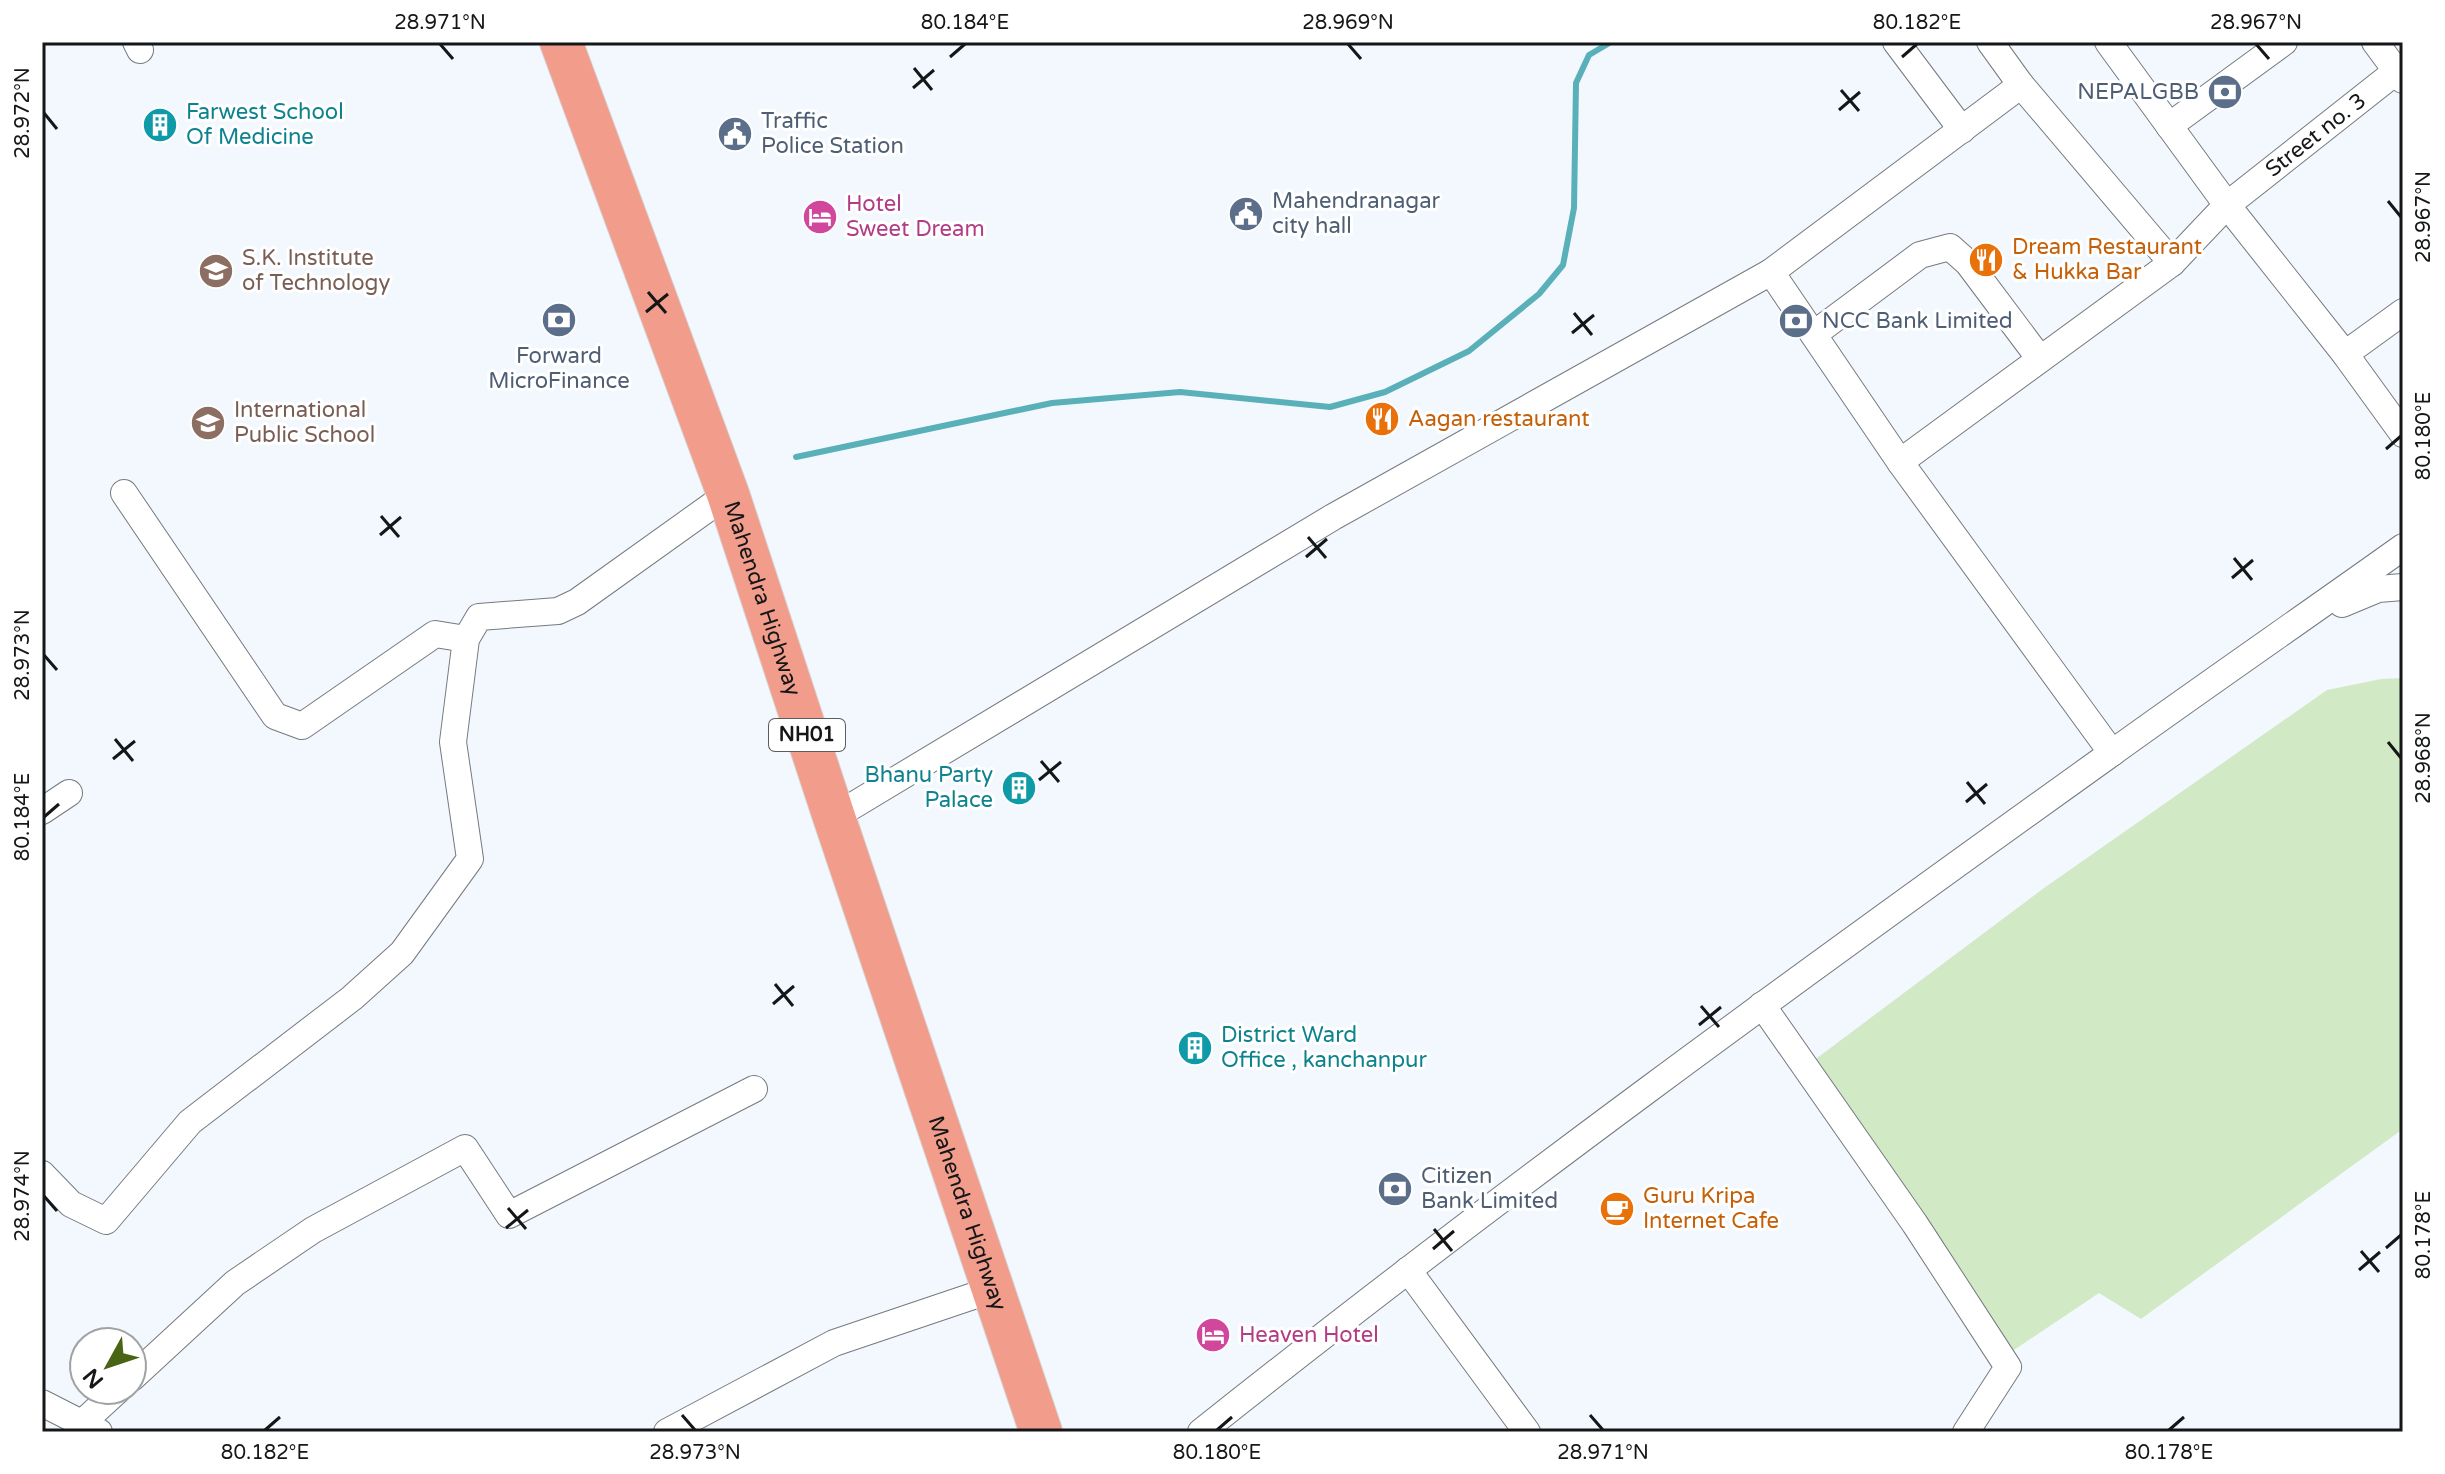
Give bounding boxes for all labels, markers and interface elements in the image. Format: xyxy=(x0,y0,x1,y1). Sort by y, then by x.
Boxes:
text: 28.971°N xyxy=(394,11,486,35)
text: 80.184°E xyxy=(921,11,1009,35)
text: 28.969°N xyxy=(1302,11,1394,35)
text: 80.182°E xyxy=(1873,11,1961,35)
text: 28.967°N xyxy=(2210,11,2302,35)
text: 28.972°N xyxy=(11,67,35,159)
bank icon: NEPALGBB xyxy=(2206,73,2244,111)
place label: NEPALGBB xyxy=(2077,79,2199,105)
street label: Street no. 3 xyxy=(2260,87,2371,182)
place label: Farwest School Of Medicine xyxy=(186,99,344,150)
building icon: Farwest School Of Medicine xyxy=(141,106,179,144)
place label: Traffic Police Station xyxy=(761,108,904,159)
public building icon: Traffic Police Station xyxy=(716,115,754,153)
text: 28.967°N xyxy=(2412,171,2436,263)
place label: Mahendranagar city hall xyxy=(1272,188,1441,239)
place label: Hotel Sweet Dream xyxy=(846,191,985,242)
public building icon: Mahendranagar city hall xyxy=(1227,195,1265,233)
hotel icon: Hotel Sweet Dream xyxy=(801,198,839,236)
place label: Dream Restaurant & Hukka Bar xyxy=(2012,234,2202,285)
restaurant icon: Dream Restaurant & Hukka Bar xyxy=(1967,241,2005,279)
place label: S.K. Institute of Technology xyxy=(242,245,390,296)
school or university icon: S.K. Institute of Technology xyxy=(197,252,235,290)
bank icon: Forward MicroFinance xyxy=(540,301,578,339)
bank icon: NCC Bank Limited xyxy=(1777,302,1815,340)
place label: NCC Bank Limited xyxy=(1822,308,2013,334)
place label: Forward MicroFinance xyxy=(488,343,630,394)
text: 80.180°E xyxy=(2412,392,2436,480)
place label: International Public School xyxy=(234,397,375,448)
restaurant icon: Aagan restaurant xyxy=(1363,400,1401,438)
school or university icon: International Public School xyxy=(189,404,227,442)
place label: Aagan restaurant xyxy=(1408,406,1590,432)
street label: Mahendra Highway xyxy=(718,498,806,700)
text: 28.973°N xyxy=(11,609,35,701)
text: 28.968°N xyxy=(2412,712,2436,804)
road number: NH01 xyxy=(769,719,845,751)
place label: Bhanu Party Palace xyxy=(865,762,993,813)
building icon: Bhanu Party Palace xyxy=(1000,769,1038,807)
text: 80.184°E xyxy=(11,773,35,861)
place label: District Ward Office , kanchanpur xyxy=(1221,1022,1427,1073)
building icon: District Ward Office , kanchanpur xyxy=(1176,1029,1214,1067)
street label: Mahendra Highway xyxy=(923,1113,1012,1314)
text: 28.974°N xyxy=(11,1150,35,1242)
place label: Citizen Bank Limited xyxy=(1421,1163,1558,1214)
bank icon: Citizen Bank Limited xyxy=(1376,1170,1414,1208)
place label: Guru Kripa Internet Cafe xyxy=(1643,1183,1779,1234)
cafe icon: Guru Kripa Internet Cafe xyxy=(1598,1190,1636,1228)
text: 80.178°E xyxy=(2412,1191,2436,1279)
hotel icon: Heaven Hotel xyxy=(1194,1316,1232,1354)
place label: Heaven Hotel xyxy=(1239,1322,1379,1348)
north arrow xyxy=(68,1326,148,1406)
text: N xyxy=(78,1363,109,1393)
text: 80.182°E xyxy=(221,1441,309,1465)
text: 28.973°N xyxy=(649,1441,741,1465)
text: 80.180°E xyxy=(1173,1441,1261,1465)
text: 28.971°N xyxy=(1557,1441,1649,1465)
text: 80.178°E xyxy=(2125,1441,2213,1465)

